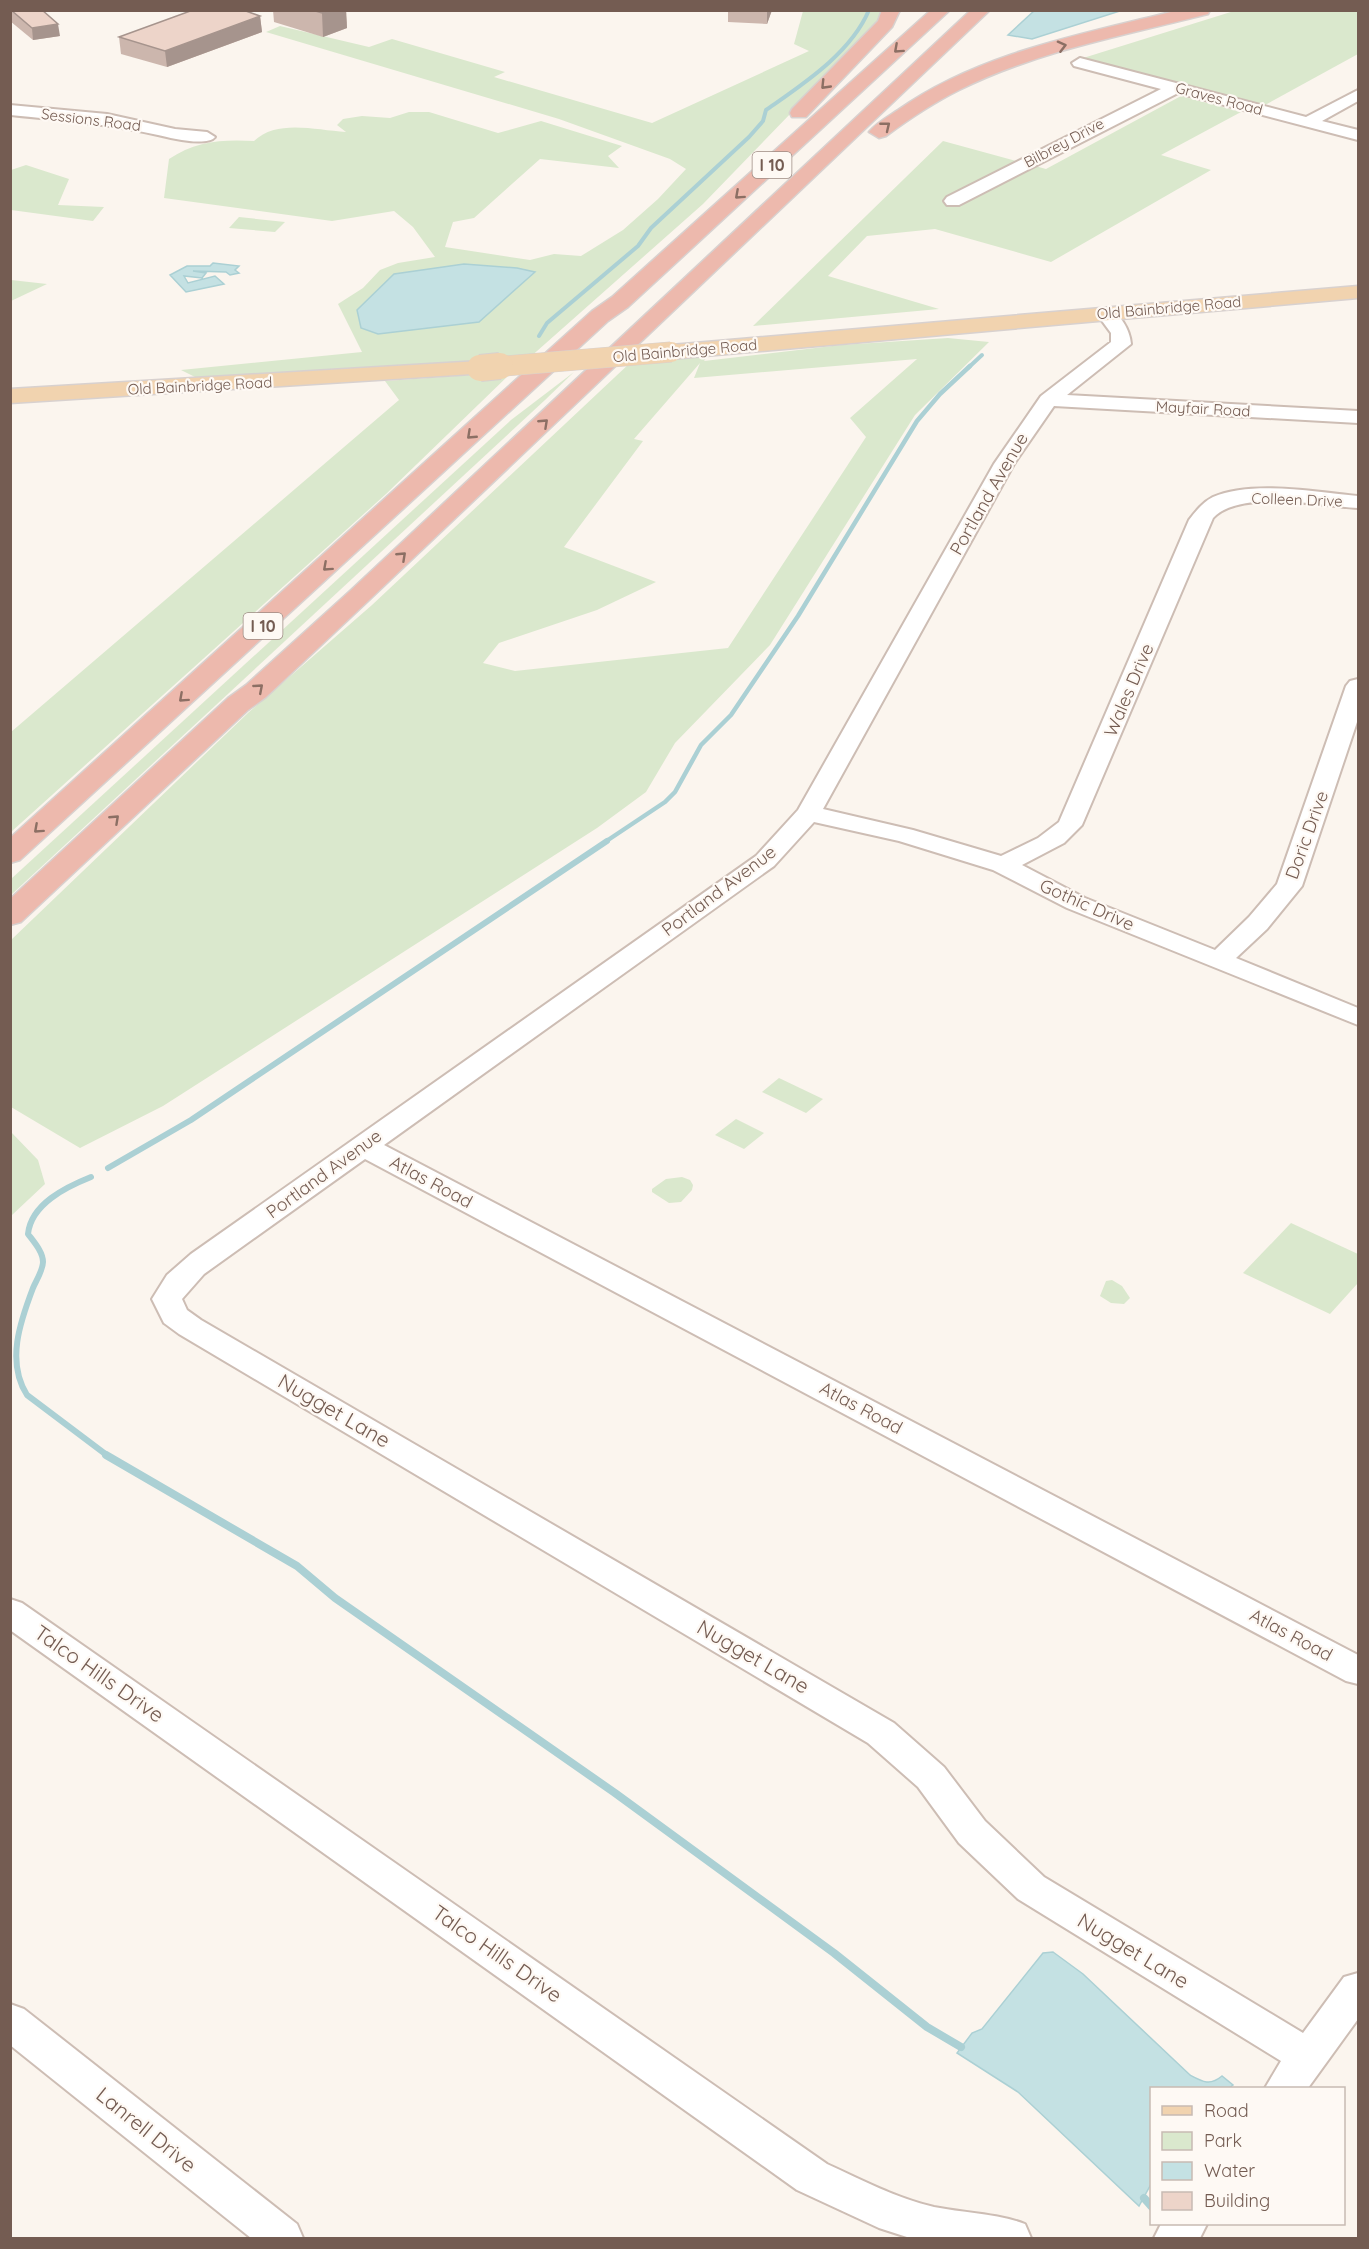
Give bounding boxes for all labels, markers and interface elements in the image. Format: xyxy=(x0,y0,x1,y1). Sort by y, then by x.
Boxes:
one-way arrow xyxy=(1056,41,1066,54)
one-way arrow xyxy=(894,42,905,53)
one-way arrow xyxy=(822,78,833,89)
street label: Graves Road xyxy=(1173,78,1265,119)
street label: Sessions Road xyxy=(40,104,142,135)
street label: Bilbrey Drive xyxy=(1020,113,1107,172)
one-way arrow xyxy=(879,123,890,134)
road number: I 10 xyxy=(752,152,792,178)
one-way arrow xyxy=(735,188,745,199)
street label: Old Bainbridge Road xyxy=(1096,292,1242,323)
street label: Old Bainbridge Road xyxy=(612,335,758,366)
street label: Old Bainbridge Road xyxy=(127,372,273,399)
street label: Mayfair Road xyxy=(1155,397,1251,420)
one-way arrow xyxy=(536,419,547,430)
one-way arrow xyxy=(467,428,478,439)
street label: Portland Avenue xyxy=(944,429,1033,559)
street label: Colleen Drive xyxy=(1251,488,1343,511)
one-way arrow xyxy=(395,552,405,563)
one-way arrow xyxy=(323,560,334,571)
road number: I 10 xyxy=(244,613,282,639)
street label: Wales Drive xyxy=(1099,640,1158,740)
one-way arrow xyxy=(252,684,263,695)
one-way arrow xyxy=(179,691,189,702)
street label: Doric Drive xyxy=(1280,788,1333,882)
one-way arrow xyxy=(108,815,119,826)
one-way arrow xyxy=(34,822,45,833)
street label: Portland Avenue xyxy=(657,840,780,941)
street label: Gothic Drive xyxy=(1036,873,1138,936)
street label: Portland Avenue xyxy=(261,1124,386,1223)
street label: Atlas Road xyxy=(386,1150,477,1213)
street label: Nugget Lane xyxy=(274,1368,395,1453)
street label: Atlas Road xyxy=(816,1376,907,1439)
street label: Atlas Road xyxy=(1246,1603,1337,1666)
street label: Nugget Lane xyxy=(693,1614,814,1699)
street label: Talco Hills Drive xyxy=(30,1619,170,1728)
street label: Talco Hills Drive xyxy=(428,1899,568,2008)
street label: Nugget Lane xyxy=(1073,1907,1194,1994)
street label: Lanrell Drive xyxy=(91,2081,202,2178)
legend xyxy=(1150,2087,1345,2225)
text: Road xyxy=(1204,2099,1249,2122)
text: Park xyxy=(1204,2129,1242,2152)
text: Water xyxy=(1204,2159,1255,2182)
text: Building xyxy=(1204,2189,1270,2212)

